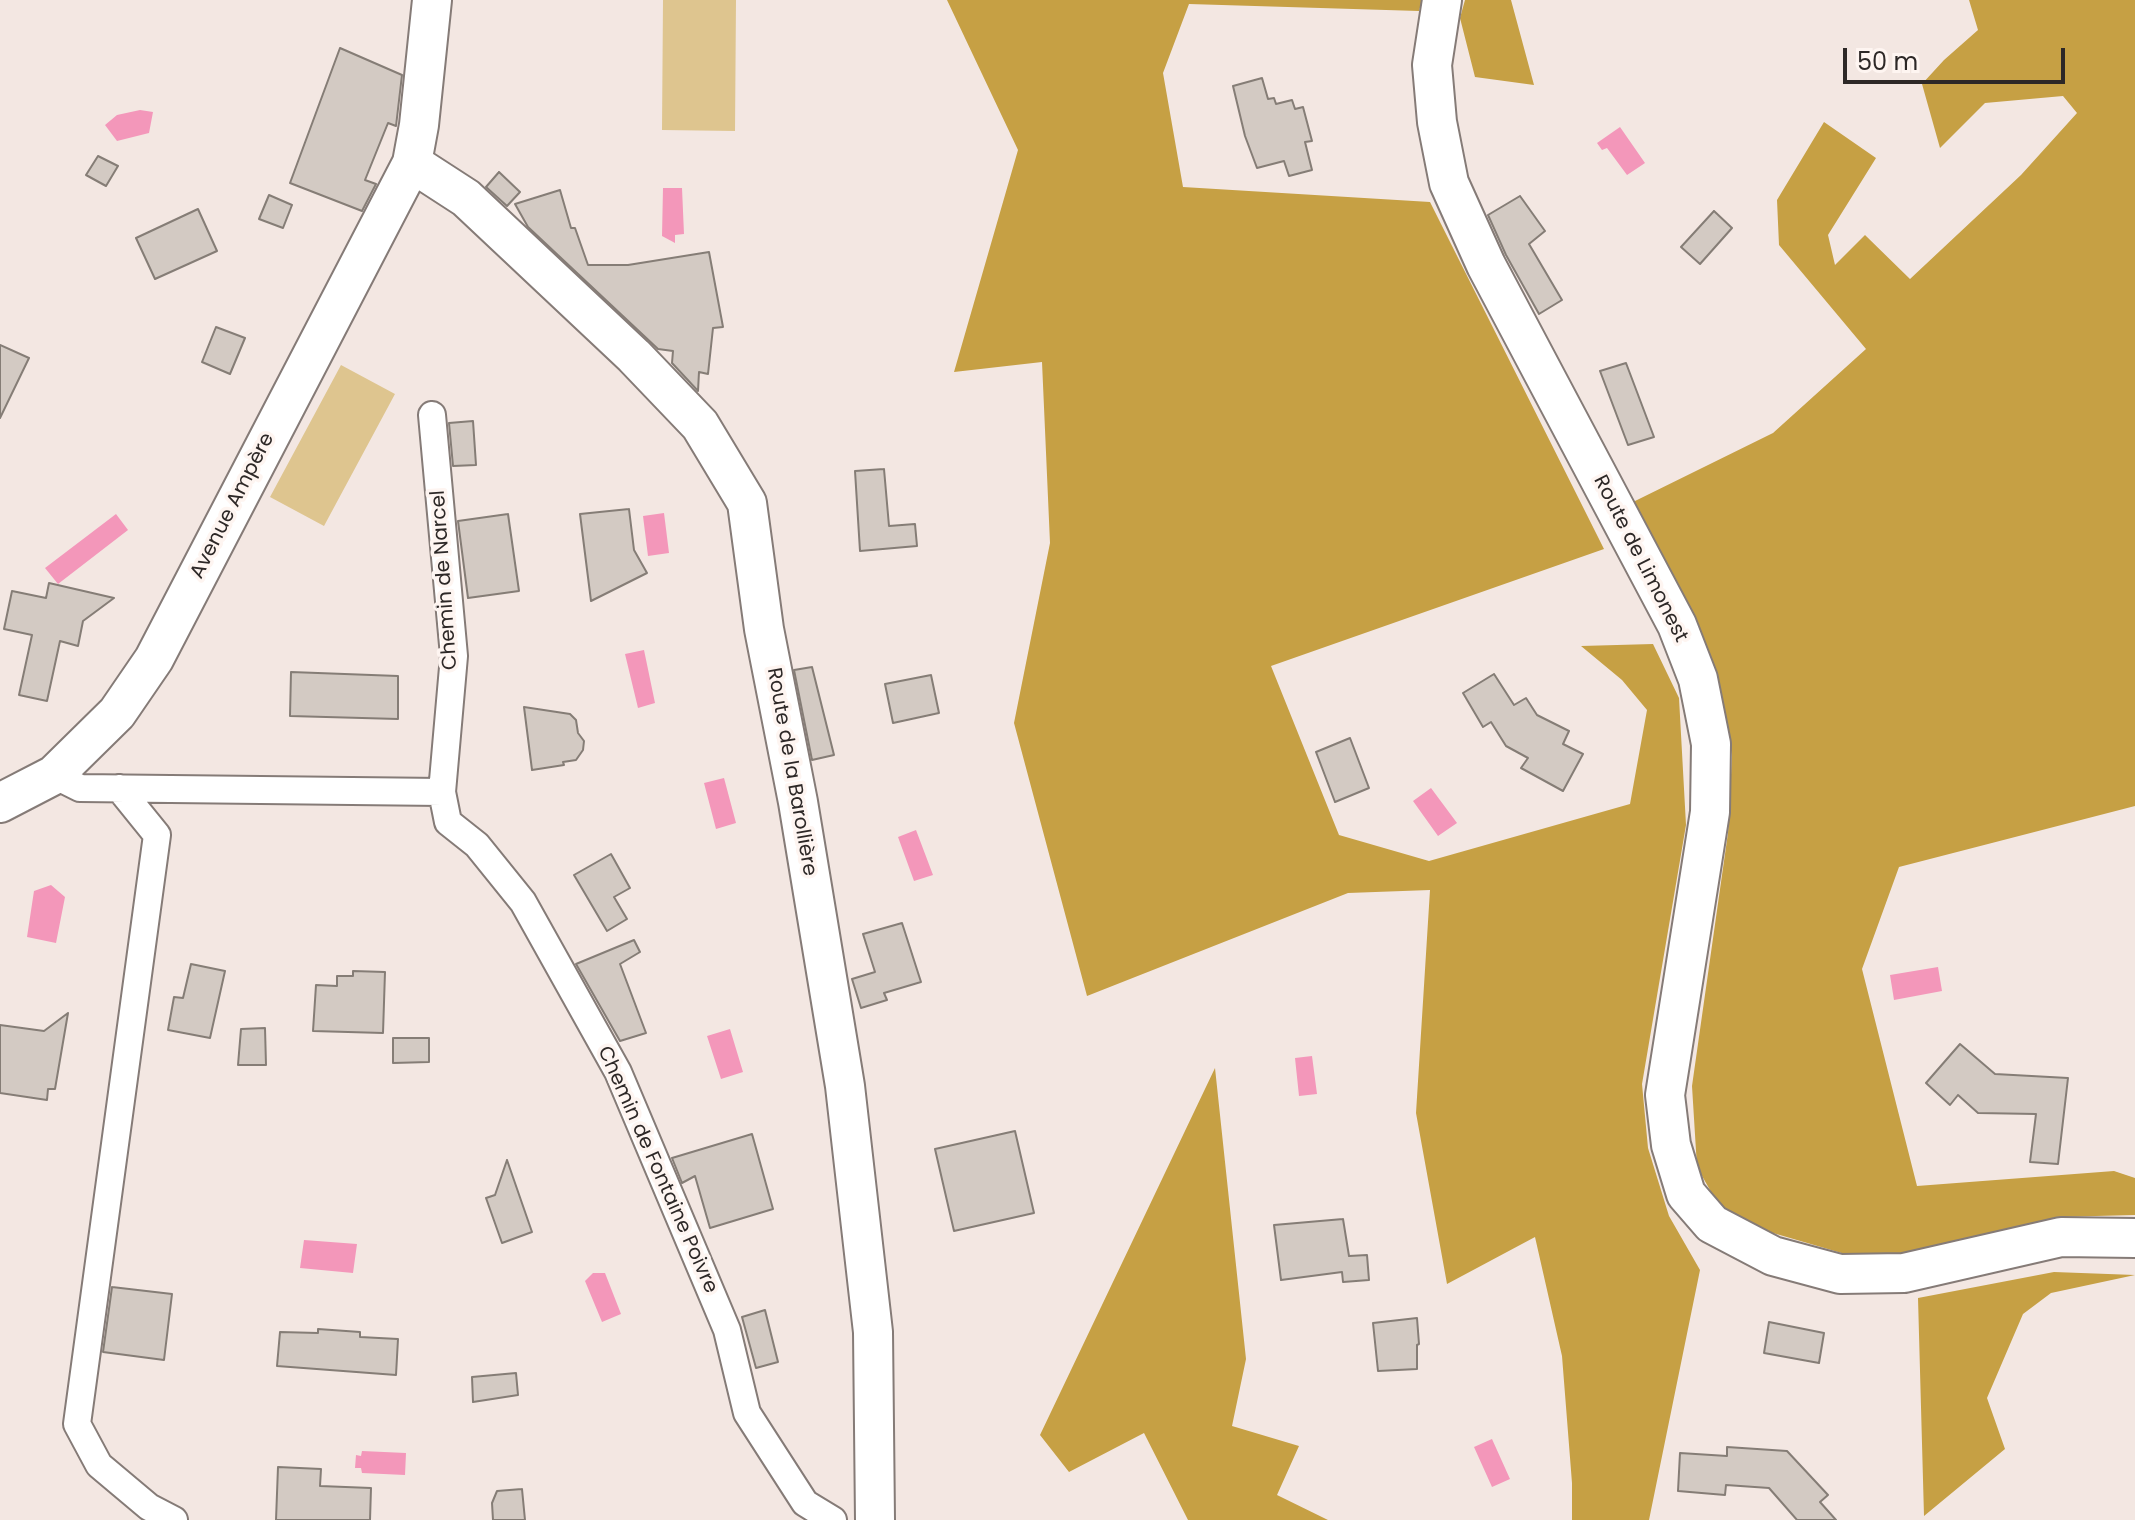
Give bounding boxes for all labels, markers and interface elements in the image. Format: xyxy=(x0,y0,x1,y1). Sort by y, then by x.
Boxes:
scale bar xyxy=(1847,32,2069,82)
text: 50 m xyxy=(1857,45,1918,78)
street label: Avenue Ampère xyxy=(186,429,280,583)
street label: Route de Limonest xyxy=(1588,472,1692,646)
street label: Chemin de Narcel xyxy=(427,489,463,671)
street label: Route de la Barollière xyxy=(761,666,821,878)
street label: Chemin de Fontaine Poivre xyxy=(592,1043,722,1297)

